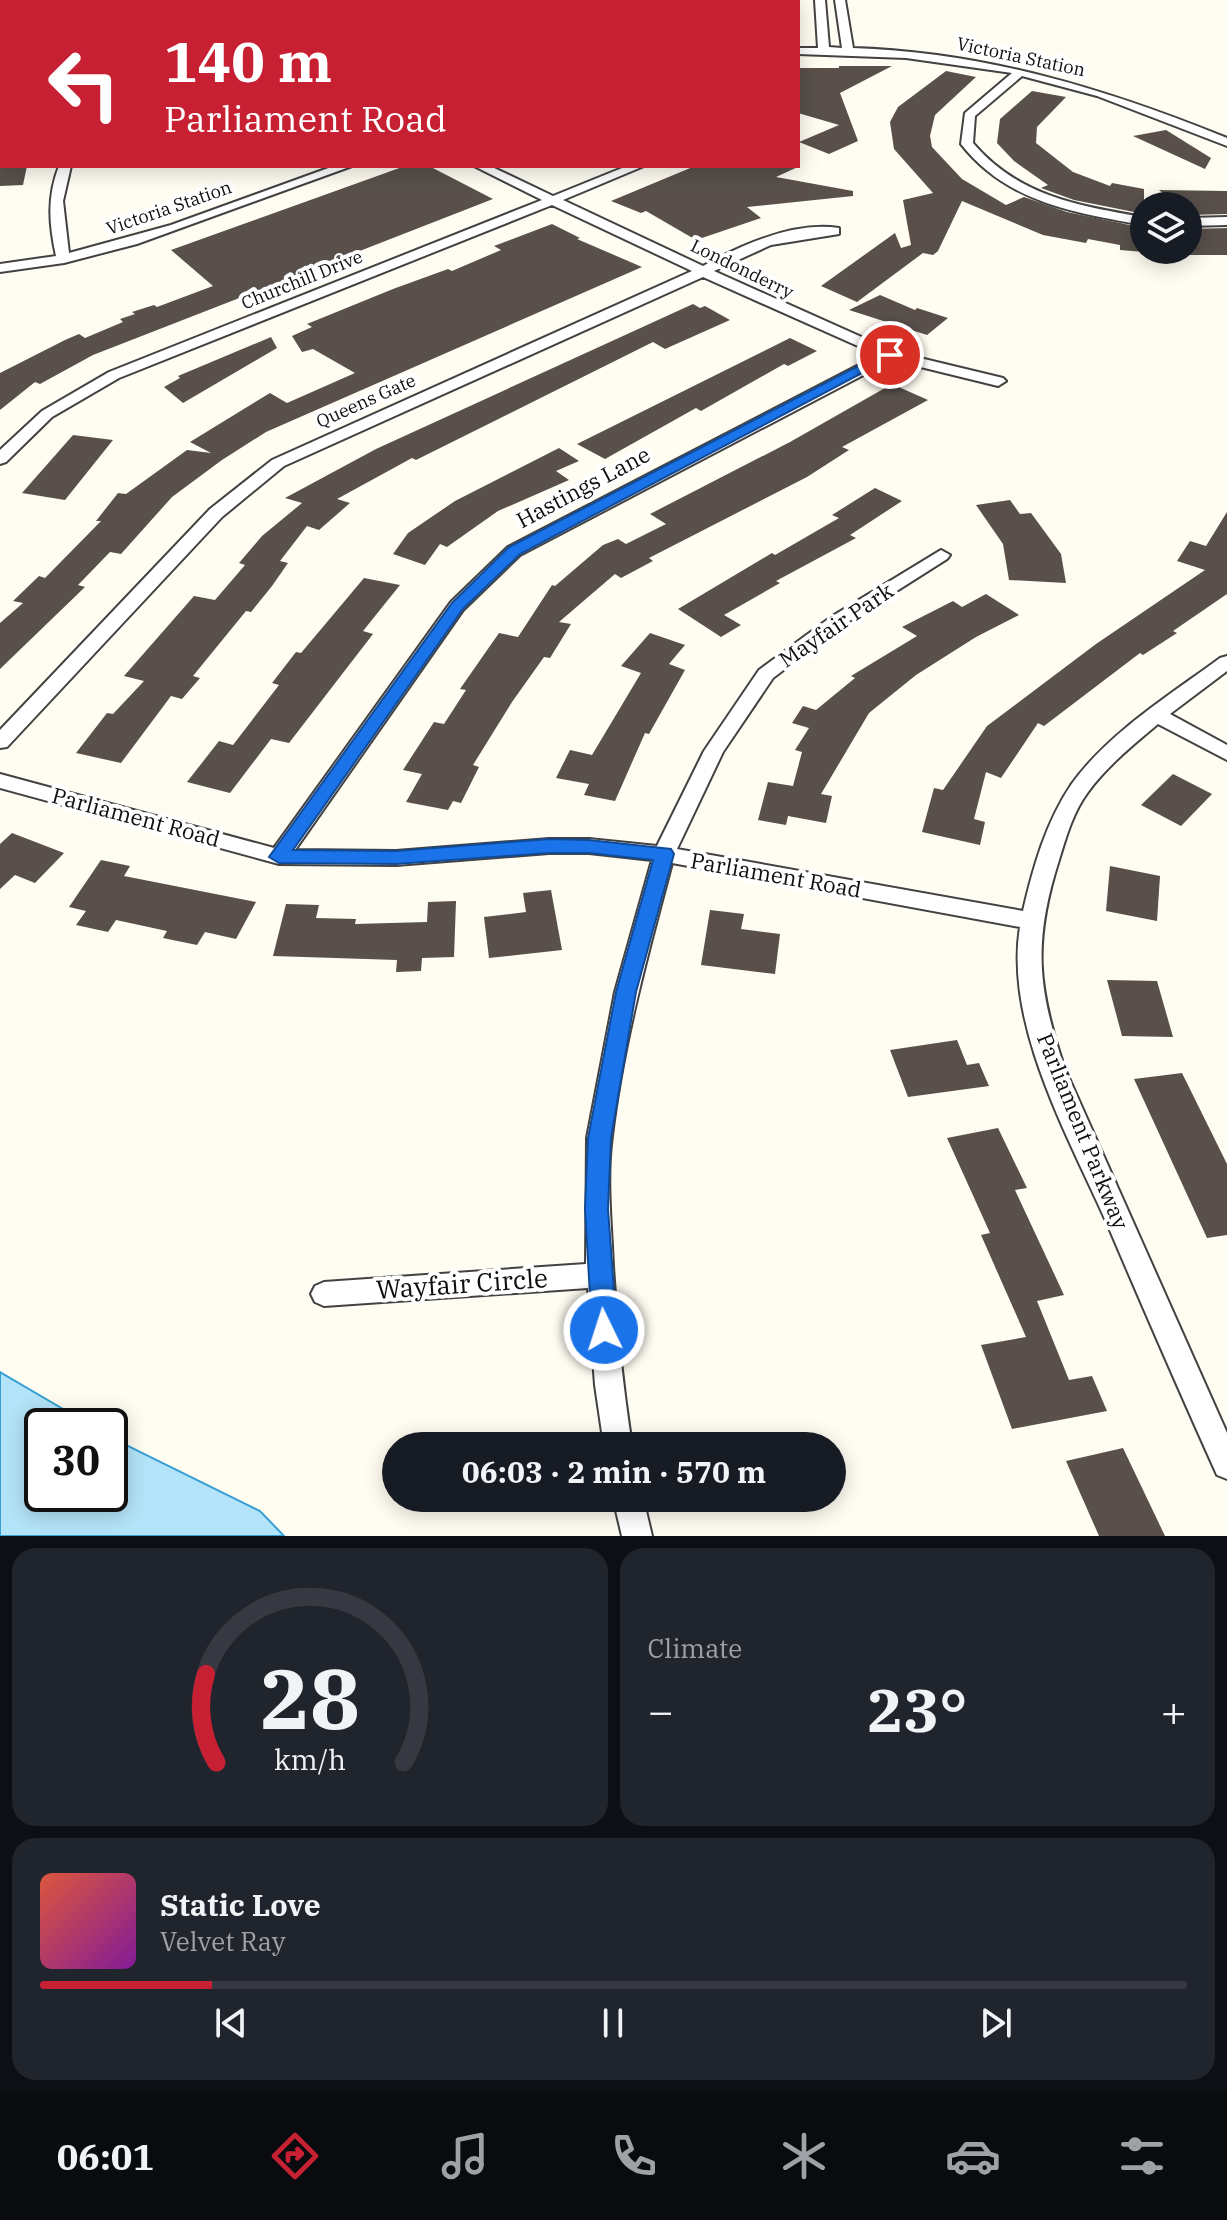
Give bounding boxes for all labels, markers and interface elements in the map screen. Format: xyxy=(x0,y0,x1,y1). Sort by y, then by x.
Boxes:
text: 140 m xyxy=(164,25,332,97)
icon: left xyxy=(32,32,136,136)
street label: Victoria Station xyxy=(955,32,1088,81)
text: Parliament Road xyxy=(164,95,447,142)
street label: Victoria Station xyxy=(103,175,234,240)
map controls xyxy=(1130,192,1202,264)
button: layers xyxy=(1130,192,1202,264)
street label: Londonderry xyxy=(687,234,798,304)
street label: Churchill Drive xyxy=(238,245,366,314)
pin xyxy=(856,321,924,389)
icon: arrive xyxy=(868,333,912,377)
street label: Queens Gate xyxy=(312,368,419,433)
street label: Hastings Lane xyxy=(511,439,655,534)
street label: Mayfair Park xyxy=(773,576,899,674)
street label: Parliament Road xyxy=(49,780,223,853)
street label: Parliament Road xyxy=(688,845,864,904)
street label: Parliament Parkway xyxy=(1031,1029,1136,1233)
street label: Wayfair Circle xyxy=(375,1260,549,1306)
position arrow xyxy=(562,1288,646,1372)
speed limit sign: 30 xyxy=(24,1408,128,1512)
text: 06:03 · 2 min · 570 m xyxy=(462,1452,766,1491)
text: Climate xyxy=(648,1631,742,1665)
text: 28 xyxy=(260,1644,360,1752)
text: 23° xyxy=(867,1670,967,1749)
text: − xyxy=(648,1682,674,1739)
text: + xyxy=(1161,1682,1187,1739)
text: km/h xyxy=(274,1741,346,1778)
text: Static Love xyxy=(160,1885,321,1924)
text: Velvet Ray xyxy=(160,1924,286,1958)
icon: previous xyxy=(209,2001,253,2045)
icon: pause xyxy=(591,2001,635,2045)
icon: next xyxy=(974,2001,1018,2045)
icon: directions xyxy=(267,2128,323,2184)
icon: music xyxy=(437,2128,493,2184)
icon: phone xyxy=(606,2128,662,2184)
icon: climate xyxy=(776,2128,832,2184)
icon: car xyxy=(945,2128,1001,2184)
icon: filters xyxy=(1114,2128,1170,2184)
text: 06:01 xyxy=(57,2133,154,2180)

